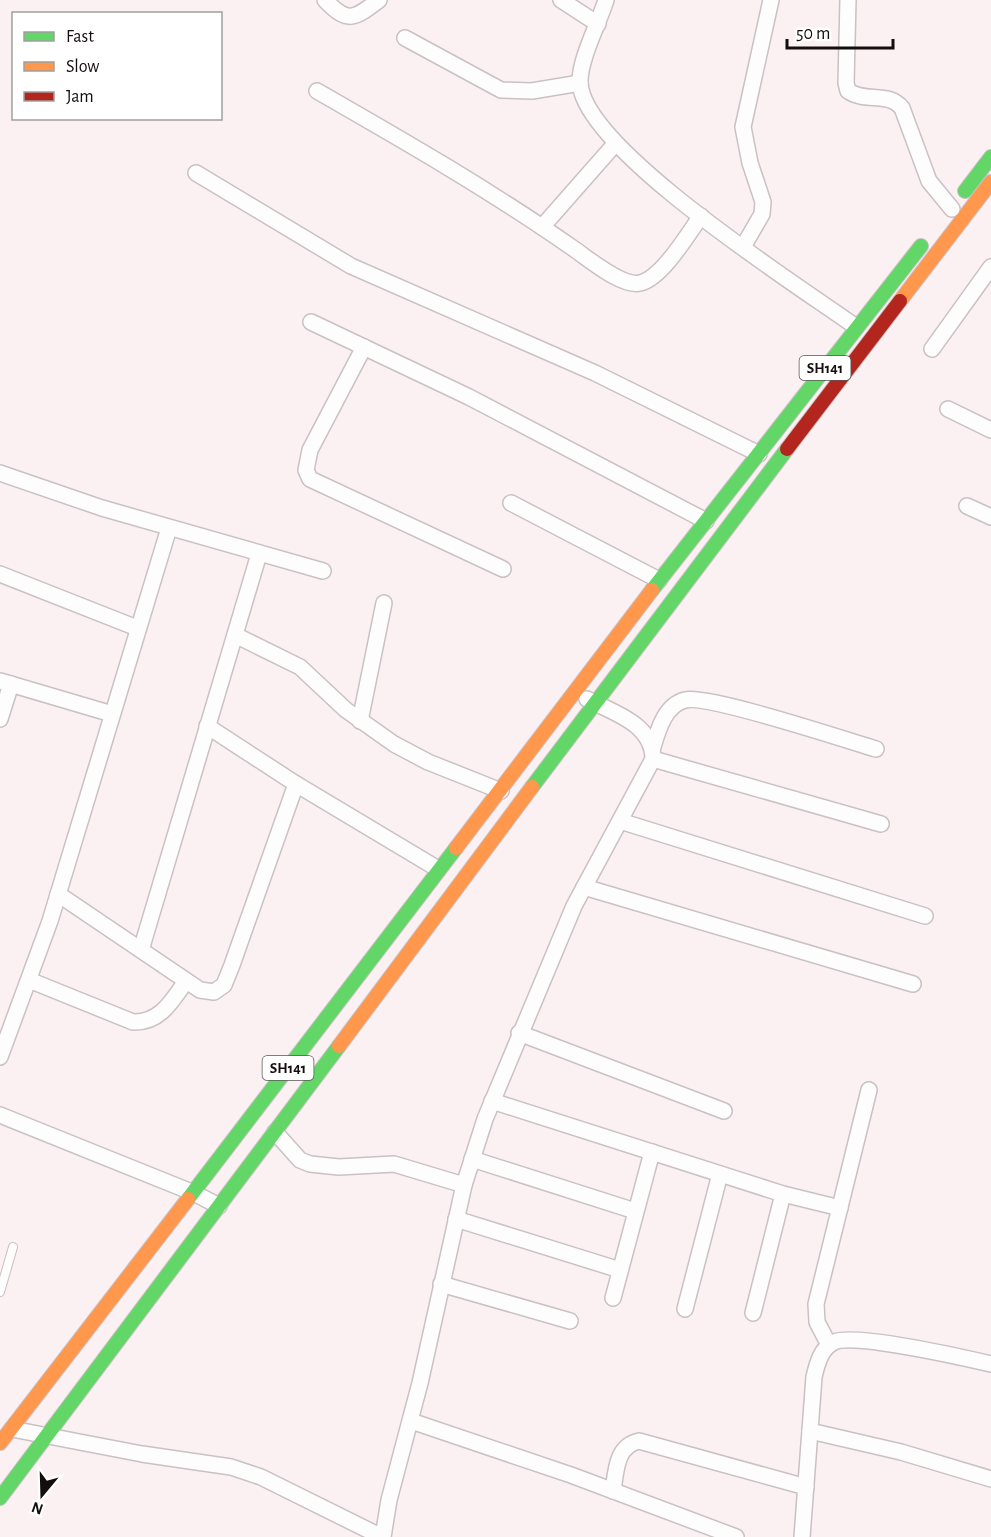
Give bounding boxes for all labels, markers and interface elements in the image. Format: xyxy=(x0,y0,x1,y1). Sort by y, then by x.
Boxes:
legend xyxy=(12,12,222,120)
scale bar xyxy=(787,12,894,50)
text: 50 m xyxy=(796,25,830,43)
text: Fast xyxy=(66,28,94,46)
text: Slow xyxy=(66,58,99,76)
text: Jam xyxy=(66,88,94,106)
road number: SH141 xyxy=(800,356,850,380)
road number: SH141 xyxy=(262,1056,314,1080)
north arrow xyxy=(12,1465,72,1525)
text: N xyxy=(30,1499,45,1518)

